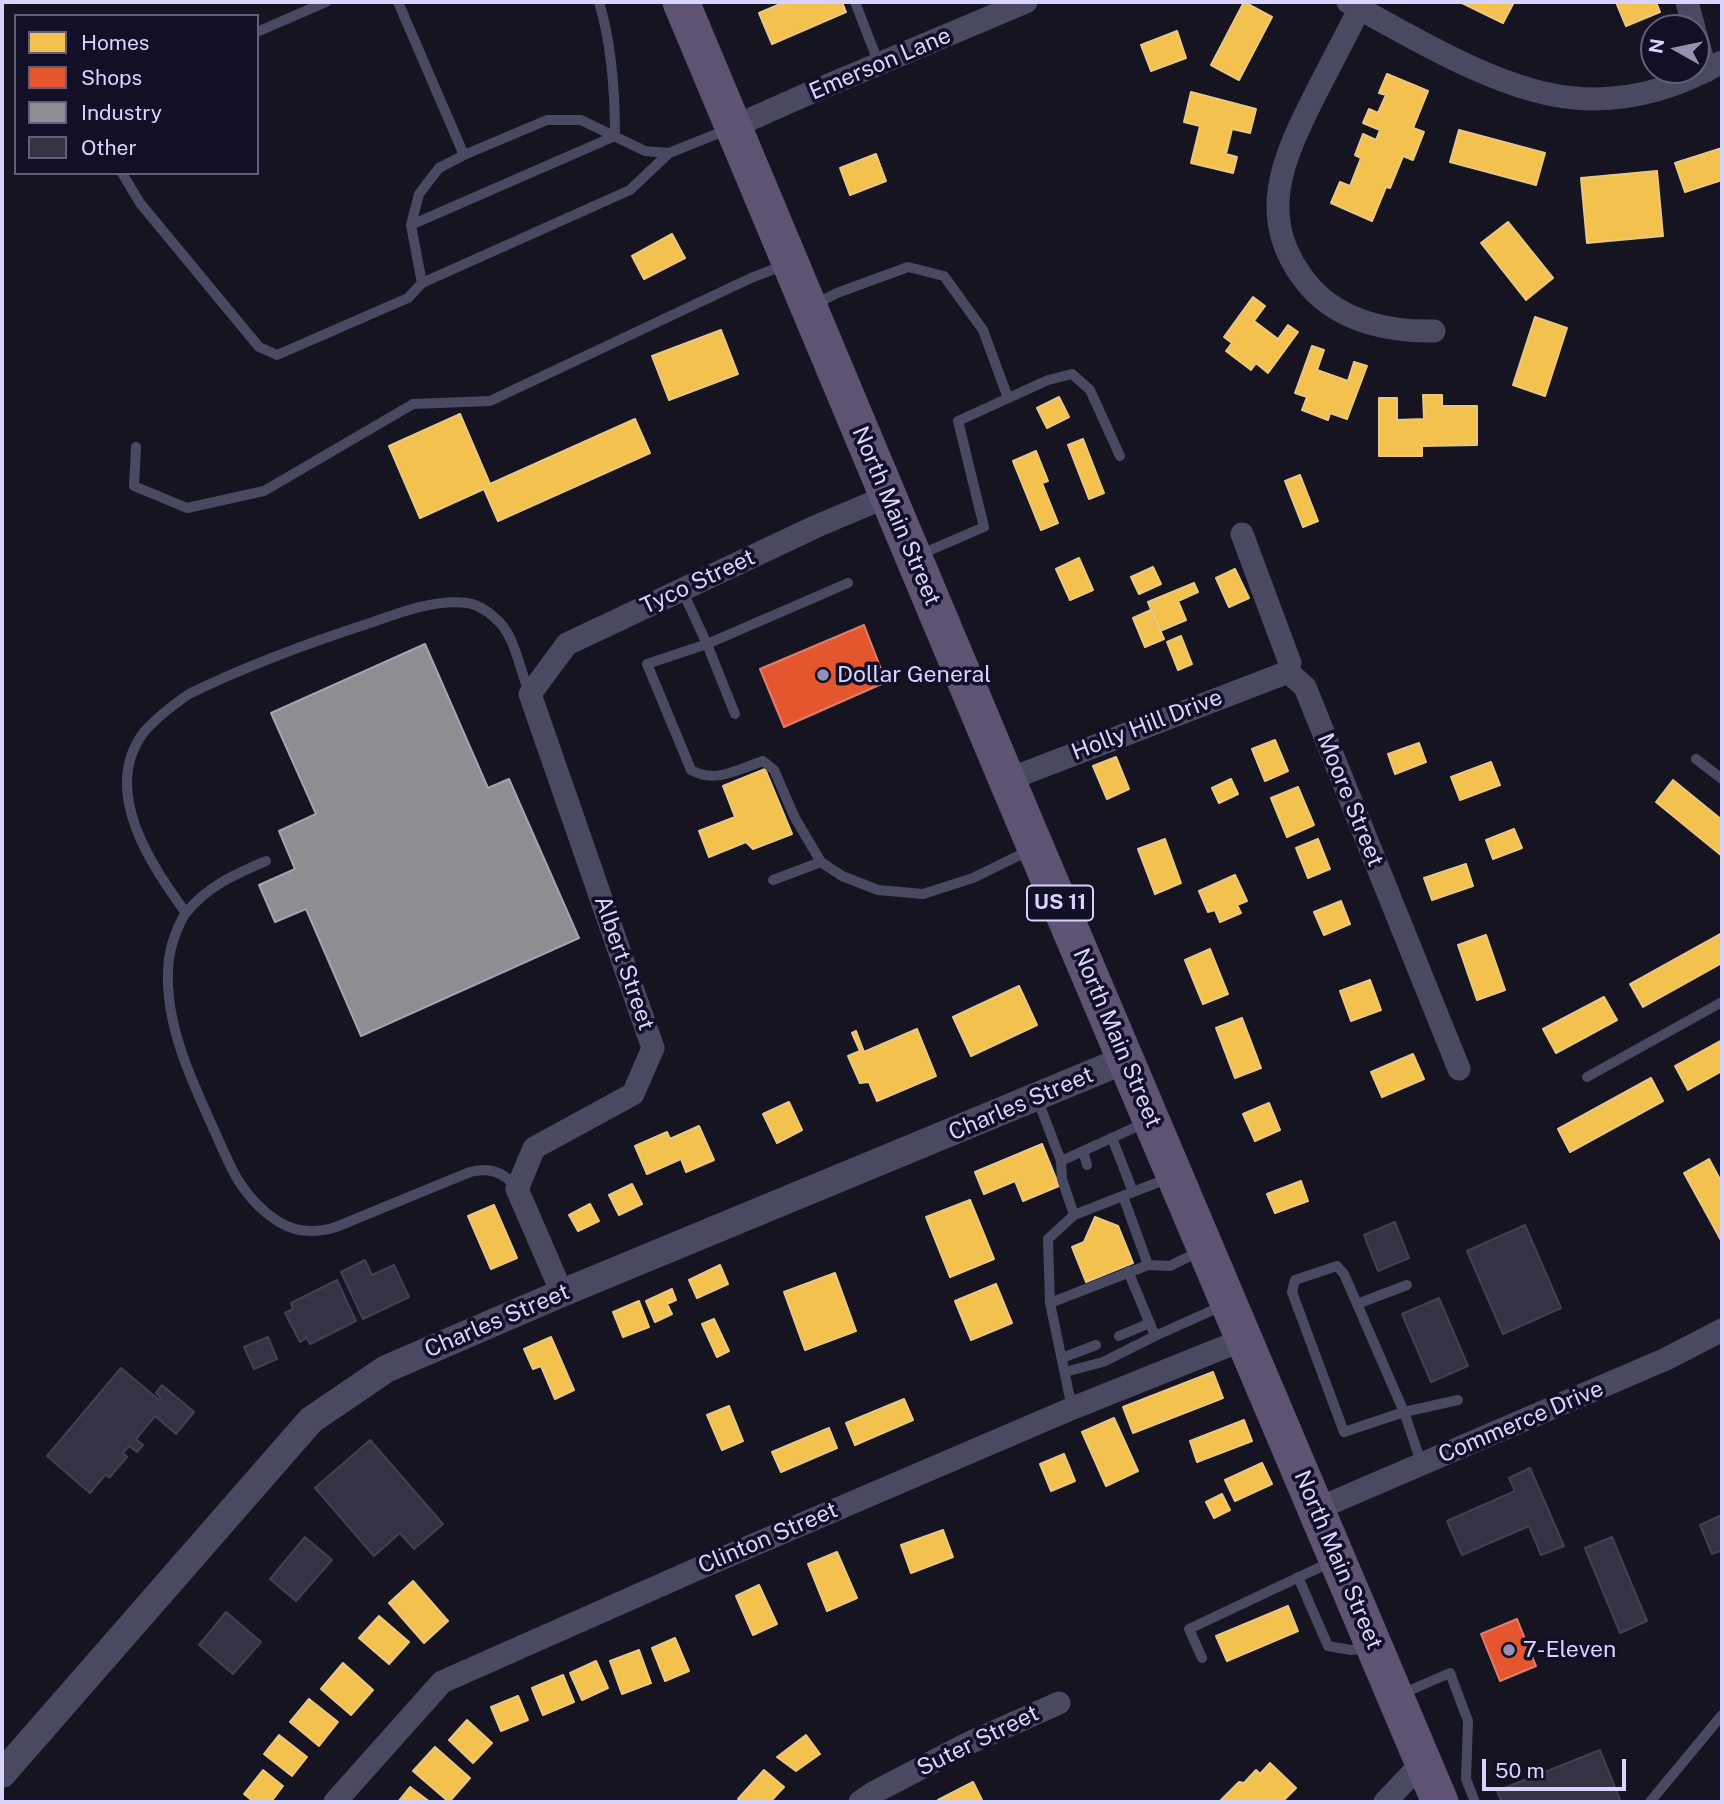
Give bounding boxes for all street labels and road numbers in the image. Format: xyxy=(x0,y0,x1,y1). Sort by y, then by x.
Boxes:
street label: Emerson Lane xyxy=(805,22,955,106)
street label: North Main Street xyxy=(846,422,946,610)
street label: Tyco Street xyxy=(636,544,760,620)
street label: Holly Hill Drive xyxy=(1068,684,1226,766)
street label: Moore Street xyxy=(1311,730,1389,870)
road number: US 11 xyxy=(1027,886,1093,920)
street label: Albert Street xyxy=(588,892,660,1034)
street label: North Main Street xyxy=(1067,944,1167,1132)
street label: Charles Street xyxy=(944,1061,1098,1147)
street label: Charles Street xyxy=(420,1278,574,1364)
street label: Commerce Drive xyxy=(1434,1375,1608,1469)
street label: North Main Street xyxy=(1288,1466,1388,1654)
street label: Clinton Street xyxy=(694,1496,842,1580)
street label: Suter Street xyxy=(913,1700,1043,1782)

